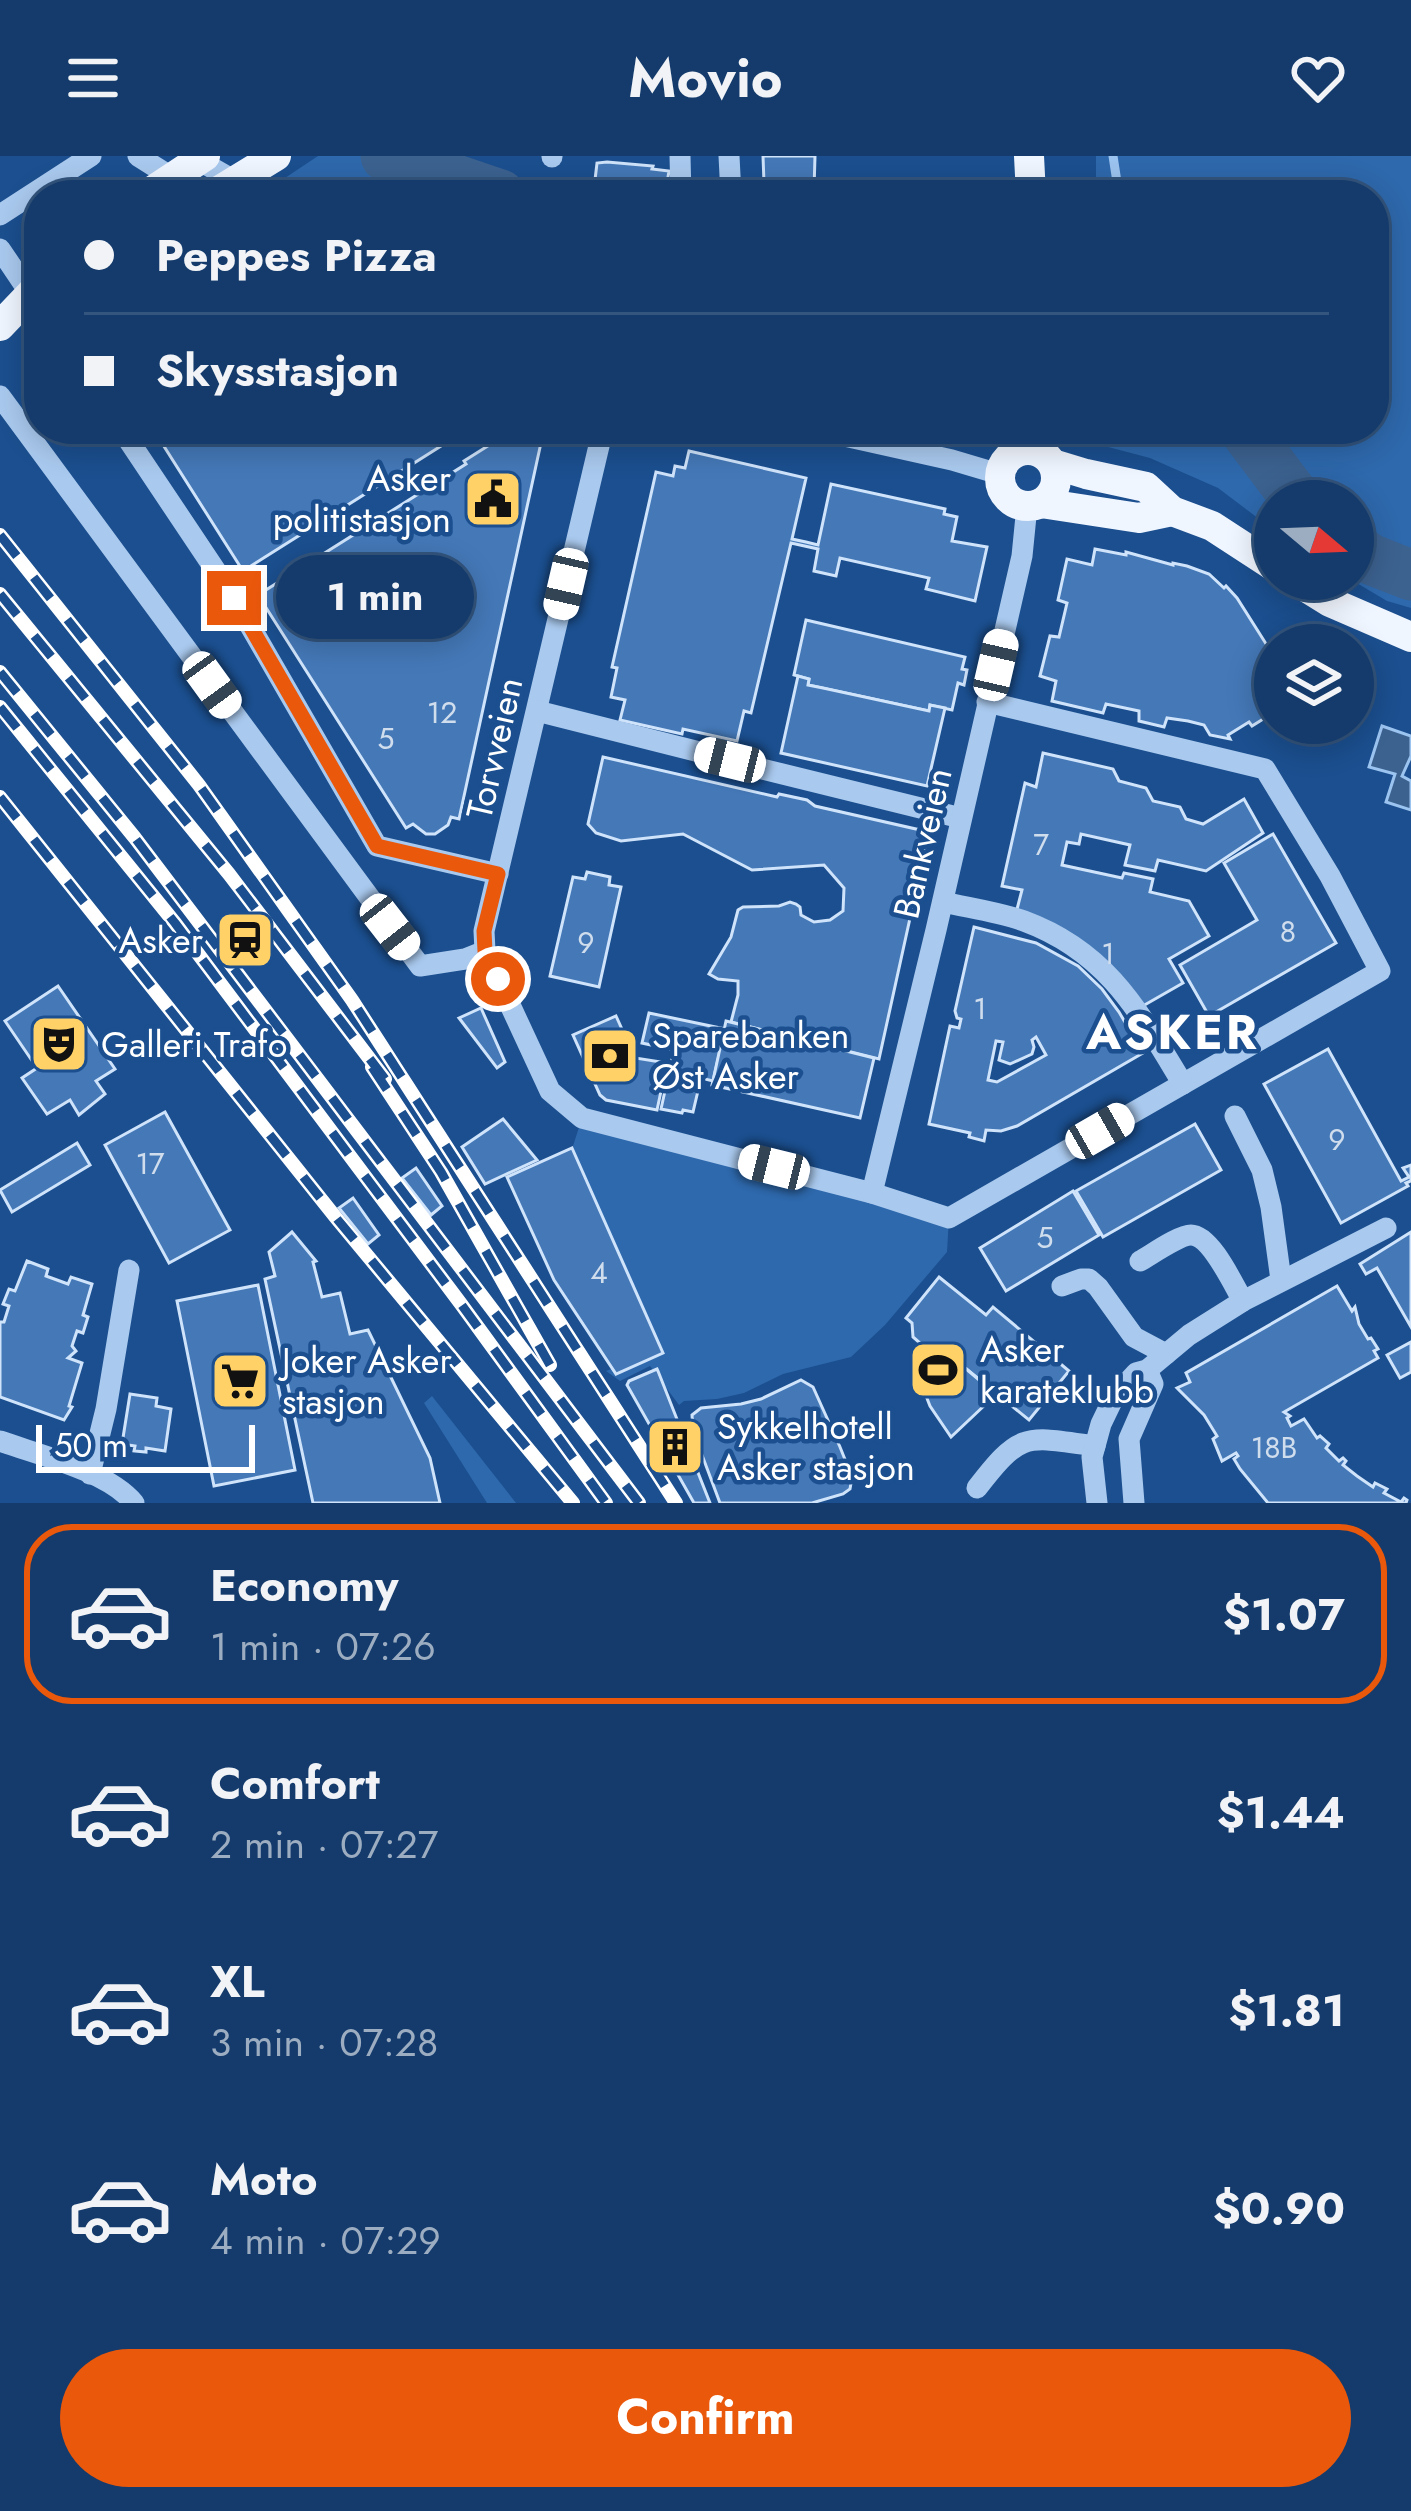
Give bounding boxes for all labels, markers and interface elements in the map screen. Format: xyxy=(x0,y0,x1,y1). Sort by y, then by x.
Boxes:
text: Movio xyxy=(628,39,783,117)
icon: menu xyxy=(60,45,126,111)
icon: heart xyxy=(1285,45,1351,111)
text: Peppes Pizza xyxy=(156,223,437,288)
text: Skysstasjon xyxy=(156,338,399,403)
place label: Asker politistasjon xyxy=(273,452,452,545)
public building icon: Asker politistasjon xyxy=(462,468,524,530)
north arrow xyxy=(1254,480,1374,600)
map controls xyxy=(1254,480,1374,744)
car xyxy=(540,545,592,623)
callout: 1 min xyxy=(276,556,474,640)
text: 1 min xyxy=(327,568,423,625)
route end xyxy=(207,571,261,625)
button: layers xyxy=(1254,624,1374,744)
car xyxy=(970,626,1022,704)
car xyxy=(176,645,248,725)
street label: Torvveien xyxy=(452,672,536,824)
house number: 12 xyxy=(427,691,457,734)
house number: 5 xyxy=(378,717,394,760)
car xyxy=(691,734,769,786)
street label: Bankveien xyxy=(879,762,965,924)
house number: 7 xyxy=(1033,823,1049,866)
car xyxy=(354,888,426,966)
station icon: Asker xyxy=(214,909,276,971)
house number: 8 xyxy=(1280,910,1296,953)
place label: Asker xyxy=(119,914,204,966)
house number: 9 xyxy=(577,921,595,964)
house number: 1 xyxy=(1101,932,1115,975)
route start xyxy=(471,952,525,1006)
house number: 1 xyxy=(973,987,987,1030)
district label: ASKER xyxy=(1085,998,1260,1067)
place label: Sparebanken Øst Asker xyxy=(652,1009,849,1102)
theatre icon: Galleri Trafo xyxy=(28,1013,90,1075)
place label: Galleri Trafo xyxy=(101,1018,287,1070)
bank icon: Sparebanken Øst Asker xyxy=(579,1025,641,1087)
car xyxy=(1060,1097,1140,1165)
house number: 9 xyxy=(1328,1118,1346,1161)
car xyxy=(735,1141,813,1193)
house number: 17 xyxy=(135,1142,165,1185)
house number: 5 xyxy=(1037,1216,1053,1259)
house number: 4 xyxy=(590,1251,608,1294)
place label: Asker karateklubb xyxy=(980,1323,1154,1416)
place label: Joker Asker stasjon xyxy=(278,1334,452,1427)
sports icon: Asker karateklubb xyxy=(907,1339,969,1401)
supermarket icon: Joker Asker stasjon xyxy=(209,1350,271,1412)
place label: Sykkelhotell Asker stasjon xyxy=(717,1400,915,1493)
building icon: Sykkelhotell Asker stasjon xyxy=(644,1416,706,1478)
scale bar xyxy=(36,1419,255,1472)
text: 50 m xyxy=(54,1422,128,1469)
house number: 18B xyxy=(1251,1426,1297,1469)
text: Economy xyxy=(210,1553,398,1618)
icon: car xyxy=(66,1560,174,1668)
text: $1.07 xyxy=(1223,1582,1345,1647)
text: 1 min · 07:26 xyxy=(210,1618,436,1675)
text: Comfort xyxy=(210,1751,380,1816)
icon: car xyxy=(66,1758,174,1866)
text: $1.44 xyxy=(1217,1780,1345,1845)
text: 2 min · 07:27 xyxy=(210,1816,438,1873)
text: XL xyxy=(210,1949,265,2014)
icon: car xyxy=(66,1956,174,2064)
text: $1.81 xyxy=(1228,1978,1345,2043)
text: 3 min · 07:28 xyxy=(210,2014,438,2071)
text: Moto xyxy=(210,2147,318,2212)
icon: car xyxy=(66,2154,174,2262)
text: $0.90 xyxy=(1213,2176,1345,2241)
text: 4 min · 07:29 xyxy=(210,2212,441,2269)
button: Confirm xyxy=(60,2349,1351,2487)

